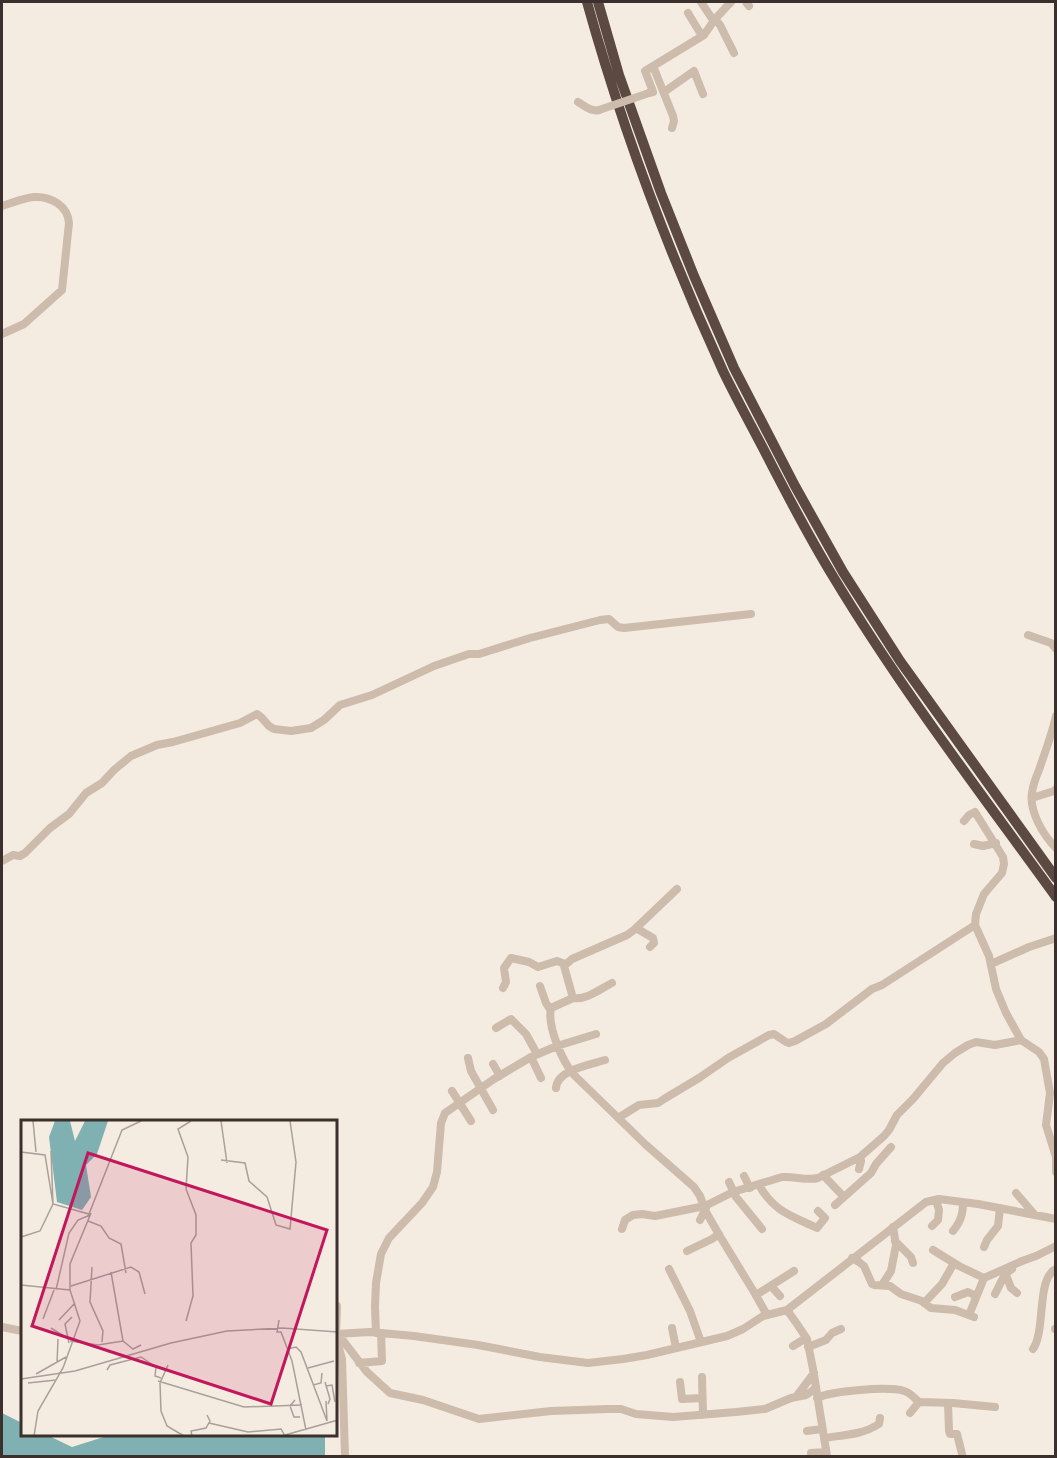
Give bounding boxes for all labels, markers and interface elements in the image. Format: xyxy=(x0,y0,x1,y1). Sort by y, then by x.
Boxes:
inset map xyxy=(21,1120,338,1437)

